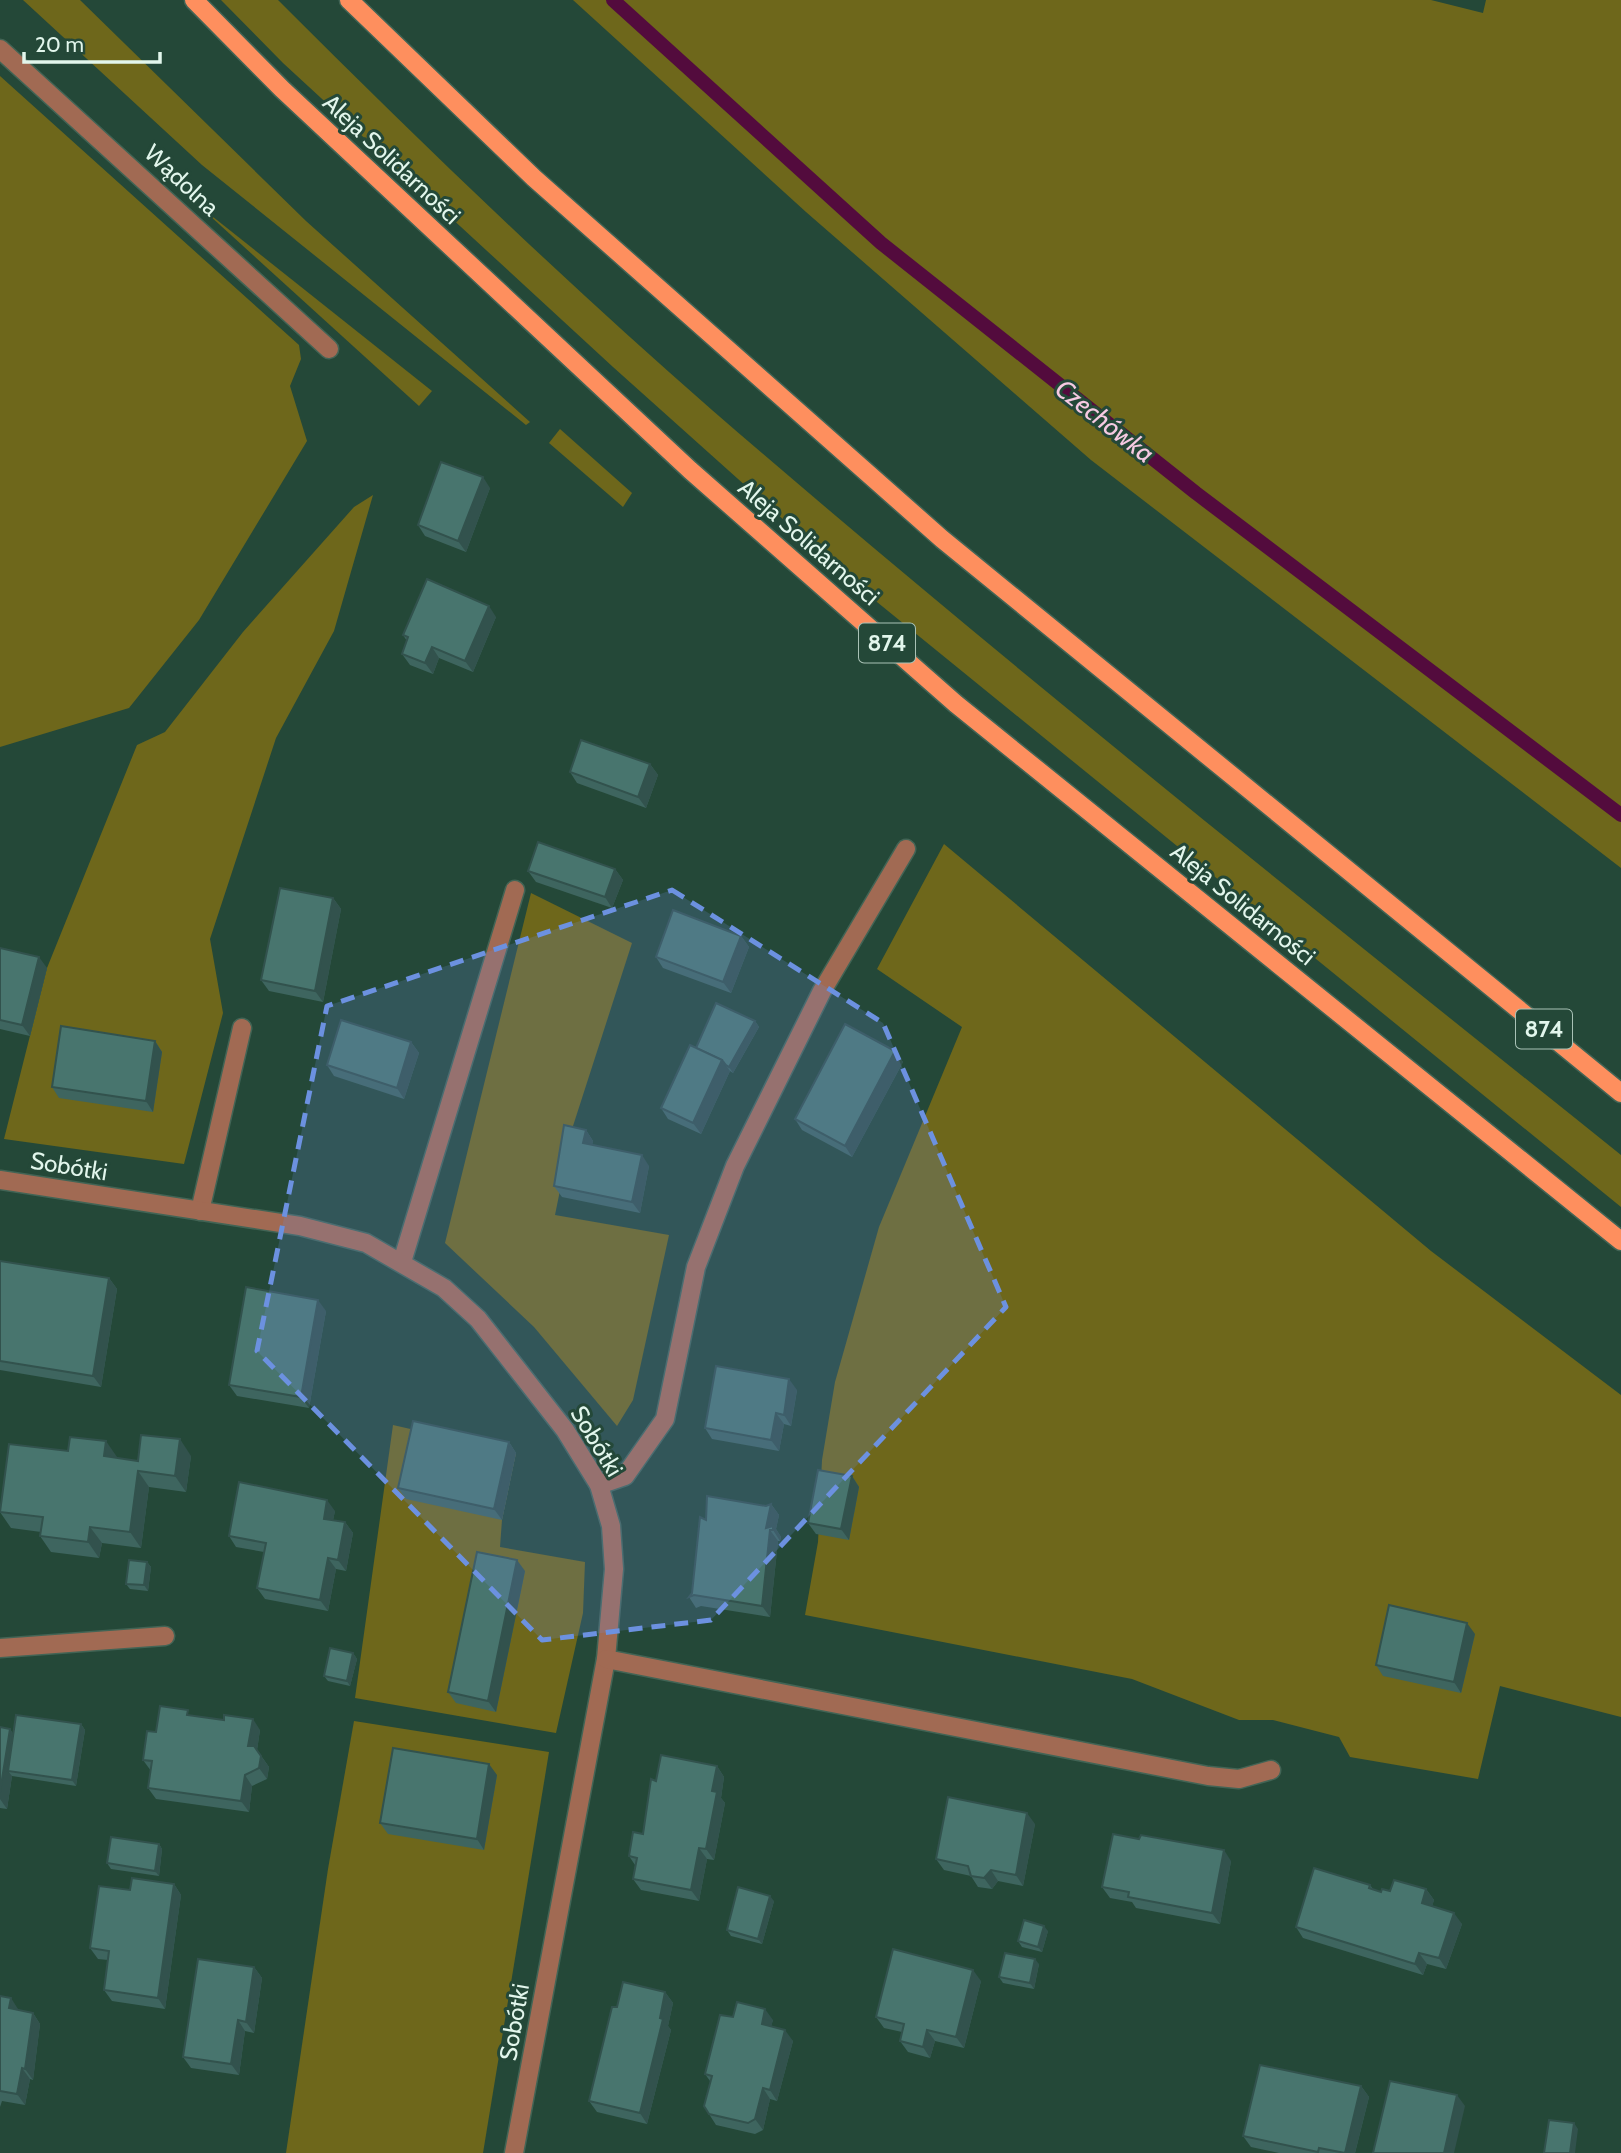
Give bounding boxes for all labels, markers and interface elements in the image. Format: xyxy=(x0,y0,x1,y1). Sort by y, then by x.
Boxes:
scale bar xyxy=(24,21,161,65)
text: 20 m xyxy=(35,32,84,57)
street label: Aleja Solidarności xyxy=(317,88,467,230)
street label: Wądolna xyxy=(139,138,226,222)
water label: Czechówka xyxy=(1049,372,1161,470)
street label: Aleja Solidarności xyxy=(733,473,885,611)
road number: 874 xyxy=(859,624,915,663)
street label: Aleja Solidarności xyxy=(1165,837,1321,971)
road number: 874 xyxy=(1516,1010,1572,1048)
street label: Sobótki xyxy=(28,1146,110,1186)
street label: Sobótki xyxy=(565,1400,629,1482)
street label: Sobótki xyxy=(493,1981,535,2063)

